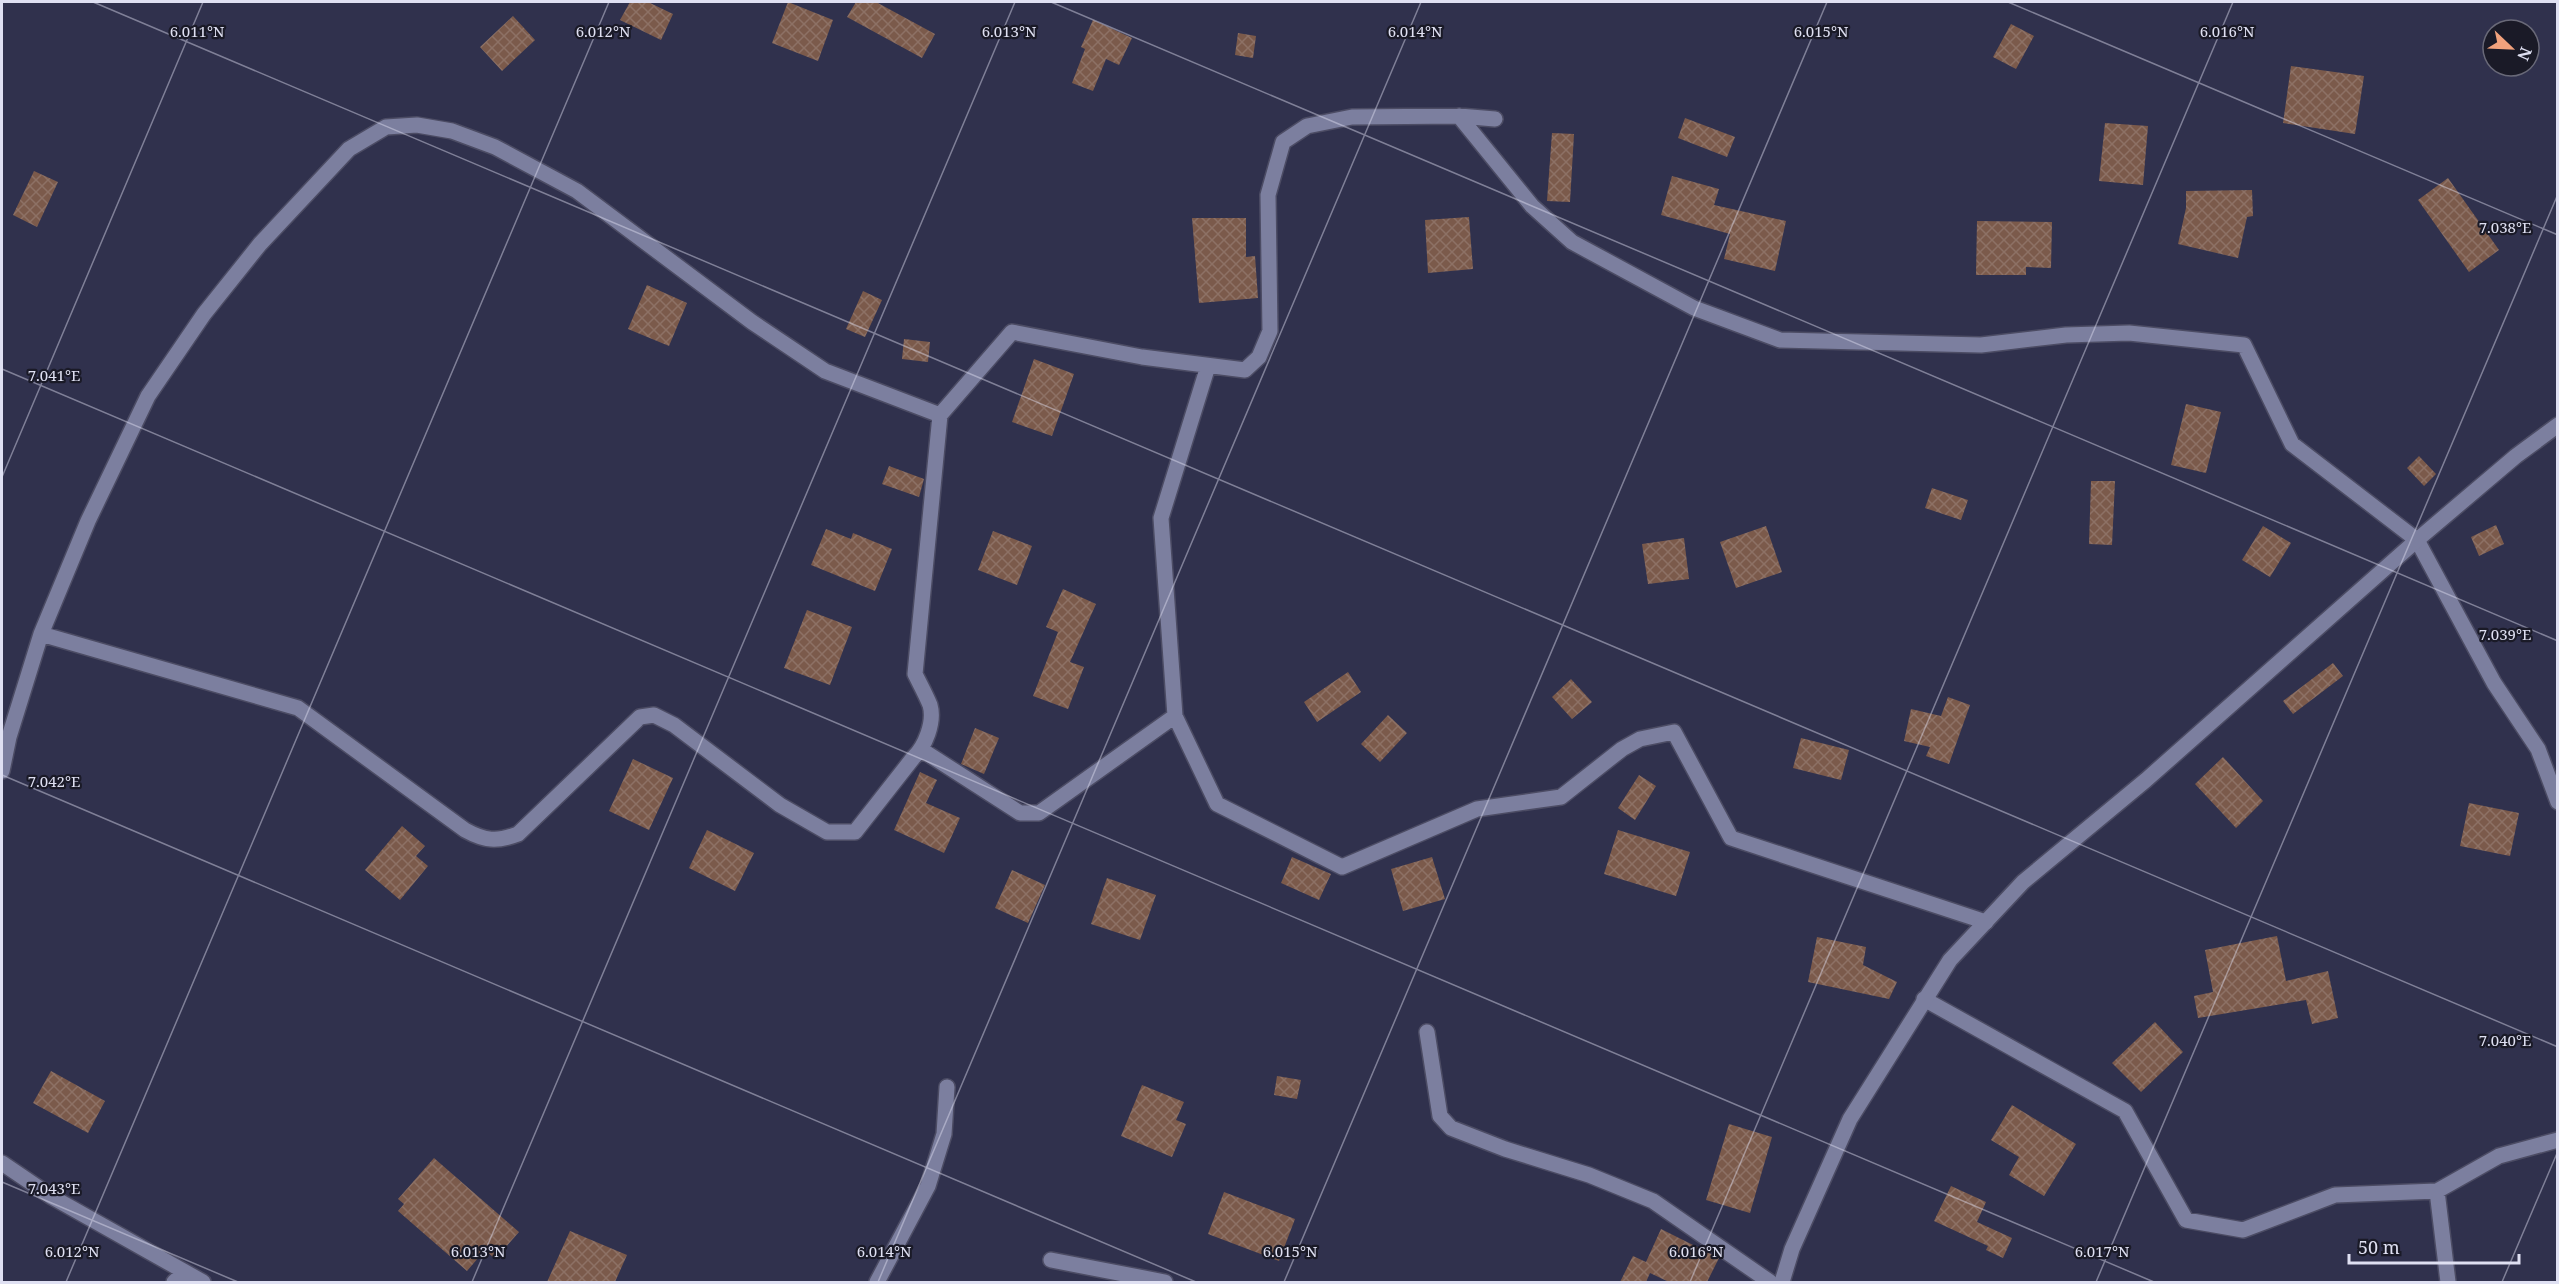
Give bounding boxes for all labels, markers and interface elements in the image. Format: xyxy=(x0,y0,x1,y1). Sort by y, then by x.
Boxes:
north arrow xyxy=(2481,18,2541,78)
text: 6.011°N xyxy=(170,21,225,41)
text: 6.012°N xyxy=(576,21,631,41)
text: 6.013°N xyxy=(982,21,1037,41)
text: 6.014°N xyxy=(1388,21,1443,41)
text: 6.015°N xyxy=(1794,21,1849,41)
text: 6.016°N xyxy=(2200,21,2255,41)
text: N xyxy=(2512,44,2537,64)
text: 7.038°E xyxy=(2479,217,2531,237)
text: 7.041°E xyxy=(28,365,80,385)
text: 7.039°E xyxy=(2479,624,2531,644)
text: 7.042°E xyxy=(28,771,80,791)
text: 7.040°E xyxy=(2479,1030,2531,1050)
text: 7.043°E xyxy=(28,1178,80,1198)
scale bar xyxy=(2349,1227,2518,1265)
text: 50 m xyxy=(2358,1235,2400,1259)
text: 6.012°N xyxy=(45,1241,100,1261)
text: 6.013°N xyxy=(451,1241,506,1261)
text: 6.014°N xyxy=(857,1241,912,1261)
text: 6.015°N xyxy=(1263,1241,1318,1261)
text: 6.016°N xyxy=(1669,1241,1724,1261)
text: 6.017°N xyxy=(2075,1241,2130,1261)

